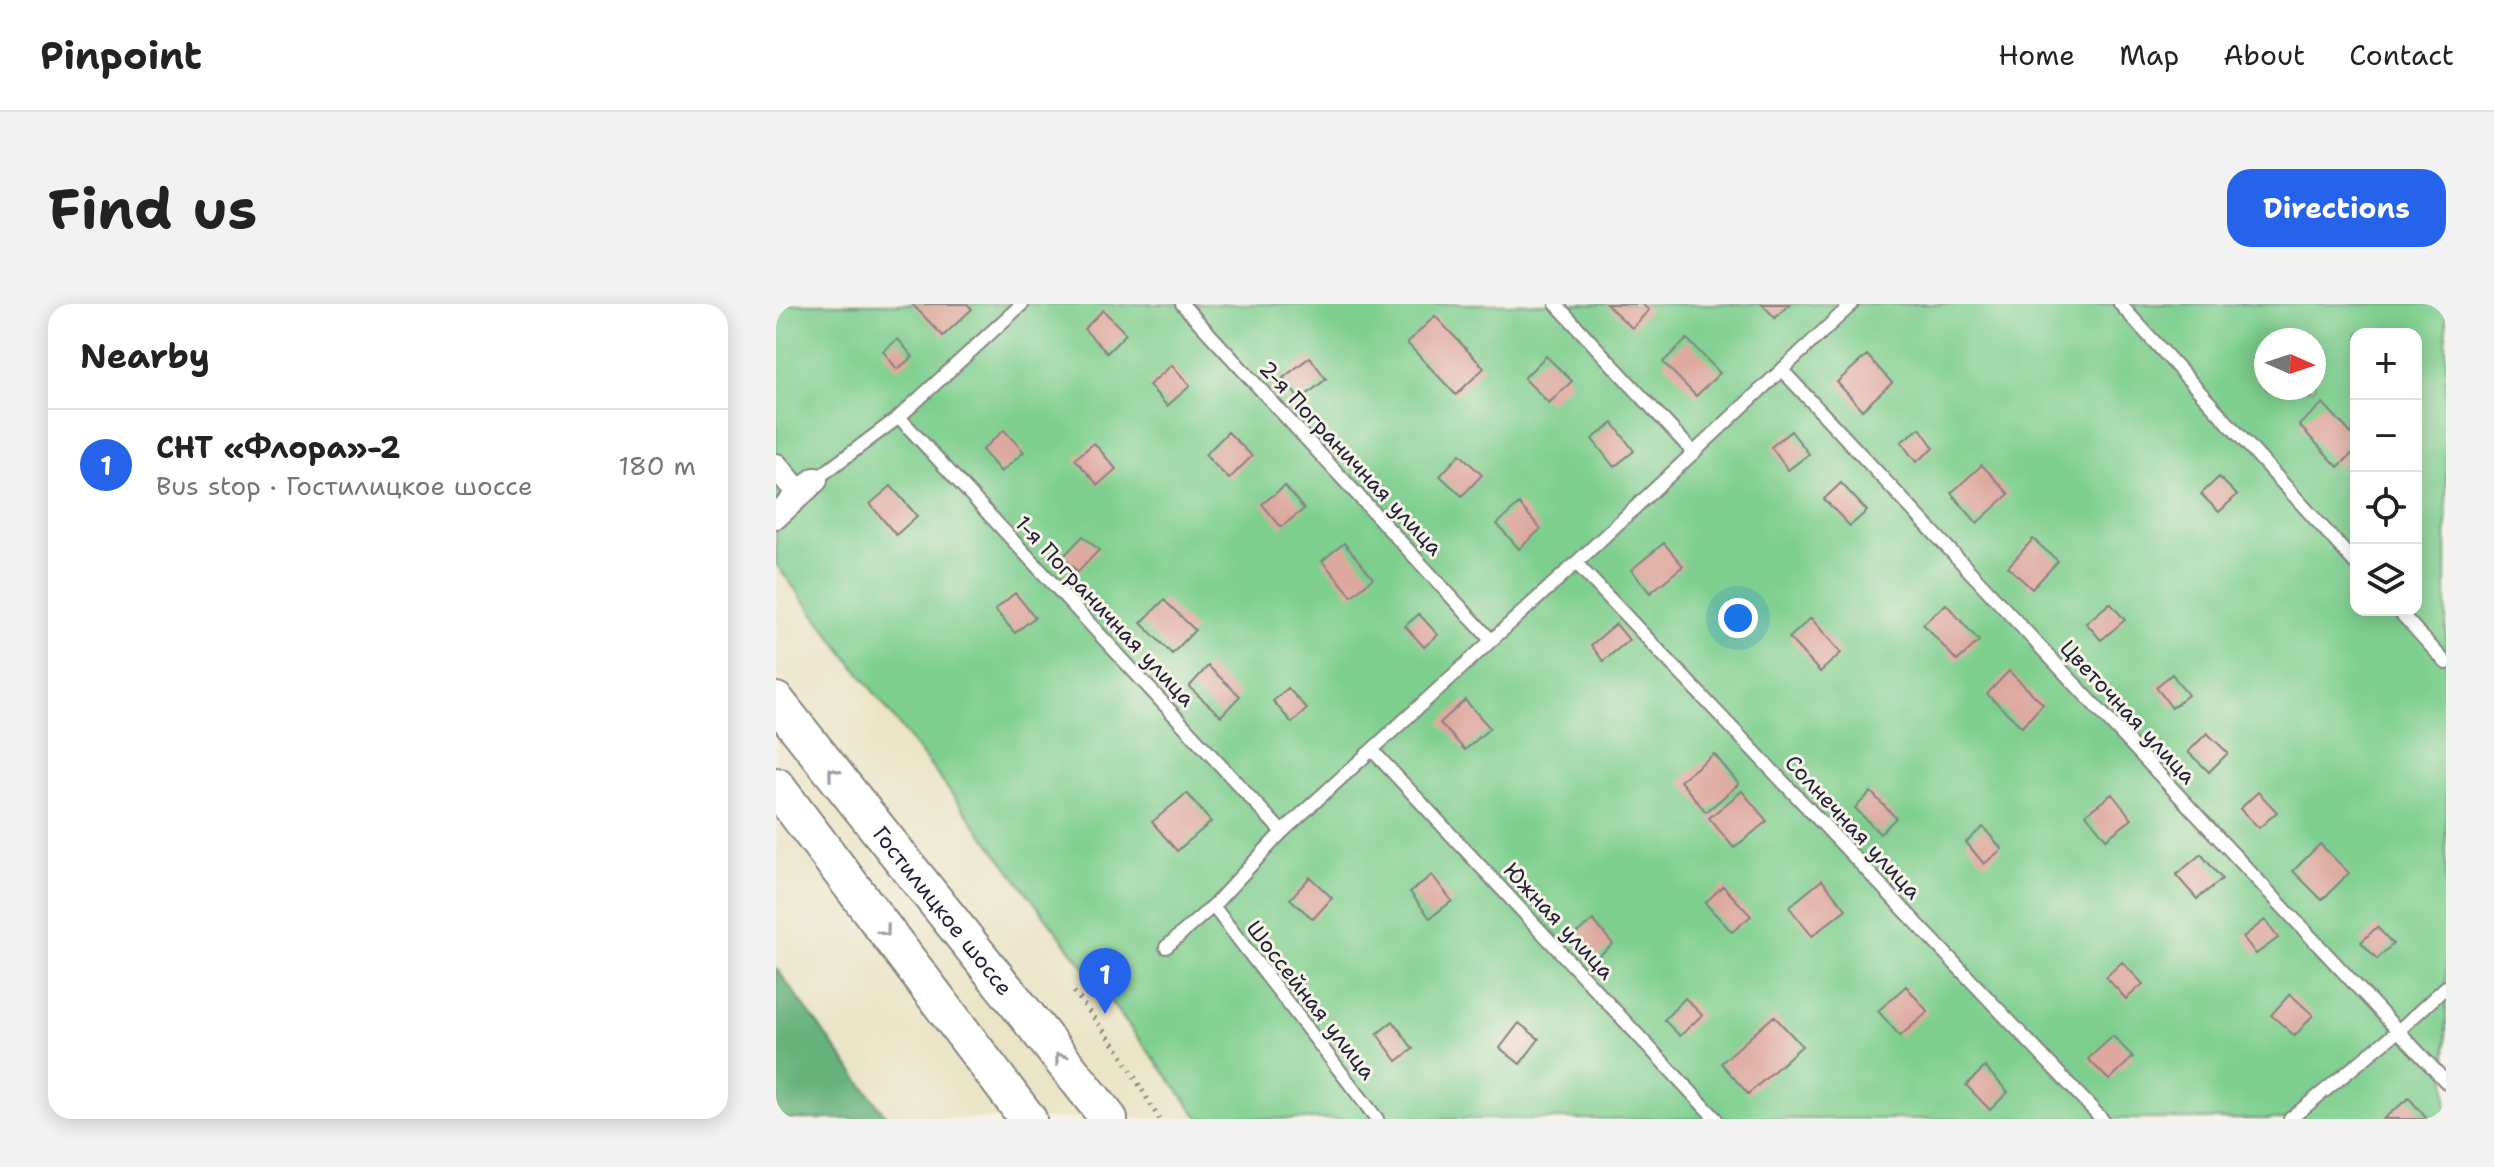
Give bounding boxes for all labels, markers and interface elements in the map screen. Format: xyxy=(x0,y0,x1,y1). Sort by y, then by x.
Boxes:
text: Pinpoint xyxy=(40,30,202,81)
text: Home xyxy=(1998,36,2075,74)
text: Map xyxy=(2119,36,2179,74)
text: About xyxy=(2223,36,2305,74)
text: Contact xyxy=(2349,36,2454,74)
button: Directions xyxy=(2227,169,2446,247)
text: Find us xyxy=(48,171,257,246)
north arrow xyxy=(2254,328,2326,400)
map controls xyxy=(2350,328,2422,616)
button: + xyxy=(2350,328,2422,400)
text: Nearby xyxy=(80,333,210,379)
street label: 2-я Пограничная улица xyxy=(1253,354,1449,562)
button: − xyxy=(2350,400,2422,472)
text: СНТ «Флора»-2 xyxy=(156,427,401,468)
text: 1 xyxy=(100,448,112,483)
text: 180 m xyxy=(618,448,696,483)
text: Bus stop · Гостилицкое шоссе xyxy=(156,468,533,503)
button: locate xyxy=(2350,472,2422,544)
street label: 1-я Пограничная улица xyxy=(1009,509,1202,713)
button: layers xyxy=(2350,544,2422,616)
your location xyxy=(1718,598,1758,638)
street label: Цветочная улица xyxy=(2054,634,2203,791)
street label: Солнечная улица xyxy=(1778,749,1928,906)
one-way arrow xyxy=(828,768,843,782)
street label: Гостилицкое шоссе xyxy=(867,820,1019,1001)
street label: Южная улица xyxy=(1497,856,1621,986)
street label: Шоссейная улица xyxy=(1240,914,1382,1086)
one-way arrow xyxy=(876,922,890,937)
pin: 1 xyxy=(1079,948,1131,1014)
one-way arrow xyxy=(1056,1052,1070,1067)

